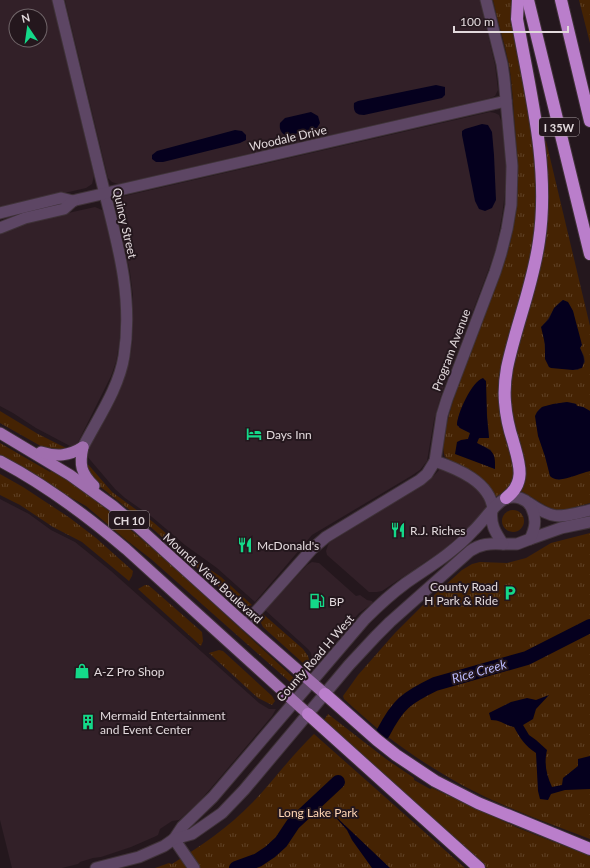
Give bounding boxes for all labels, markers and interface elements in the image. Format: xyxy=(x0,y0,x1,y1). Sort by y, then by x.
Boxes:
north arrow xyxy=(8,8,48,48)
scale bar xyxy=(454,8,568,34)
text: N xyxy=(20,10,31,25)
text: 100 m xyxy=(460,14,494,29)
road number: I 35W xyxy=(539,118,579,136)
street label: Woodale Drive xyxy=(248,122,328,154)
street label: Quincy Street xyxy=(110,186,141,260)
street label: Program Avenue xyxy=(428,307,474,393)
hotel icon: Days Inn xyxy=(245,425,263,443)
place label: Days Inn xyxy=(266,427,312,442)
road number: CH 10 xyxy=(109,511,149,529)
restaurant icon: R.J. Riches xyxy=(389,521,407,539)
place label: R.J. Riches xyxy=(410,523,466,538)
street label: Mounds View Boulevard xyxy=(160,529,266,627)
restaurant icon: McDonald's xyxy=(236,536,254,554)
place label: McDonald's xyxy=(257,538,319,553)
place label: County Road H Park & Ride xyxy=(424,579,498,608)
parking icon: County Road H Park & Ride xyxy=(501,584,519,602)
fuel station icon: BP xyxy=(308,592,326,610)
place label: BP xyxy=(329,594,344,609)
street label: County Road H West xyxy=(273,611,357,705)
water label: Rice Creek xyxy=(450,655,509,686)
shop icon: A-Z Pro Shop xyxy=(73,662,91,680)
place label: A-Z Pro Shop xyxy=(94,664,165,679)
place label: Mermaid Entertainment and Event Center xyxy=(100,708,226,737)
building icon: Mermaid Entertainment and Event Center xyxy=(79,713,97,731)
park label: Long Lake Park xyxy=(278,805,359,820)

